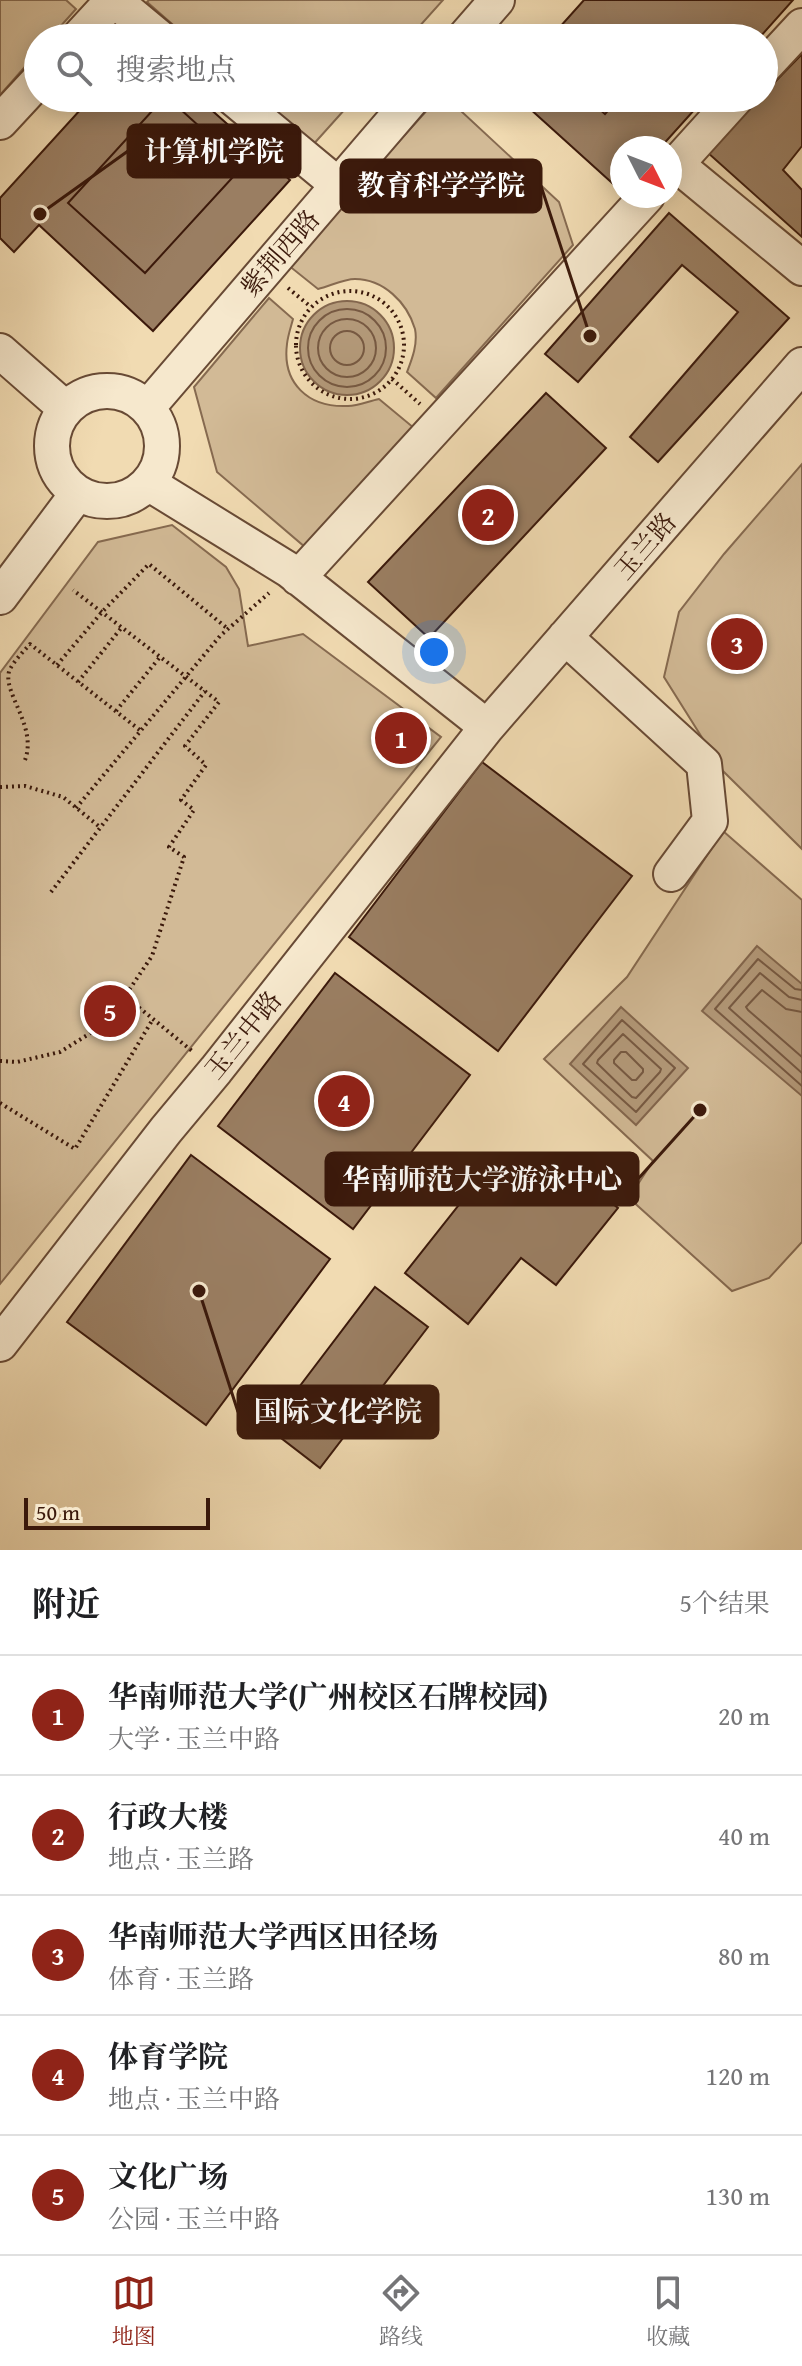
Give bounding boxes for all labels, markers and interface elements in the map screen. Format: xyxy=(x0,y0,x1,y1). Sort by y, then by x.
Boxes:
search box xyxy=(24,24,778,112)
icon: search xyxy=(52,46,96,90)
text: 搜索地点 xyxy=(116,47,236,91)
callout: 计算机学院 xyxy=(128,125,300,177)
text: 计算机学院 xyxy=(144,130,284,171)
north arrow xyxy=(610,136,682,208)
callout: 教育科学学院 xyxy=(341,160,541,212)
text: 教育科学学院 xyxy=(357,164,525,205)
street label: 紫荆西路 xyxy=(231,201,328,305)
pin: 2 xyxy=(462,485,514,545)
street label: 玉兰路 xyxy=(604,503,685,588)
pin: 3 xyxy=(711,614,763,674)
your location xyxy=(414,632,454,672)
pin: 1 xyxy=(375,708,427,768)
pin: 5 xyxy=(84,981,136,1041)
street label: 玉兰中路 xyxy=(195,982,290,1087)
pin: 4 xyxy=(318,1071,370,1131)
callout: 华南师范大学游泳中心 xyxy=(326,1153,638,1205)
text: 华南师范大学游泳中心 xyxy=(342,1158,622,1199)
callout: 国际文化学院 xyxy=(238,1386,438,1438)
text: 国际文化学院 xyxy=(254,1390,422,1431)
scale bar xyxy=(24,1494,210,1530)
text: 50 m xyxy=(36,1496,80,1528)
text: 附近 xyxy=(32,1579,100,1628)
text: 5个结果 xyxy=(679,1583,770,1622)
text: 华南师范大学(广州校区石牌校园) xyxy=(108,1674,548,1718)
text: 1 xyxy=(51,1696,65,1735)
text: 20 m xyxy=(718,1696,770,1735)
text: 大学 · 玉兰中路 xyxy=(108,1719,280,1758)
text: 行政大楼 xyxy=(108,1794,228,1838)
text: 2 xyxy=(51,1816,65,1855)
text: 40 m xyxy=(718,1816,770,1855)
text: 地点 · 玉兰路 xyxy=(108,1839,254,1878)
text: 华南师范大学西区田径场 xyxy=(108,1914,438,1958)
text: 3 xyxy=(51,1936,65,1975)
text: 80 m xyxy=(718,1936,770,1975)
text: 体育 · 玉兰路 xyxy=(108,1959,254,1998)
text: 体育学院 xyxy=(108,2034,228,2078)
text: 4 xyxy=(51,2056,65,2095)
text: 120 m xyxy=(705,2056,770,2095)
text: 地点 · 玉兰中路 xyxy=(108,2079,280,2118)
text: 文化广场 xyxy=(108,2154,228,2198)
text: 5 xyxy=(51,2176,65,2215)
text: 130 m xyxy=(705,2176,770,2215)
text: 公园 · 玉兰中路 xyxy=(108,2199,280,2238)
tab: 地图 xyxy=(112,2271,156,2352)
tab: 路线 xyxy=(379,2271,423,2352)
tab: 收藏 xyxy=(646,2271,690,2352)

